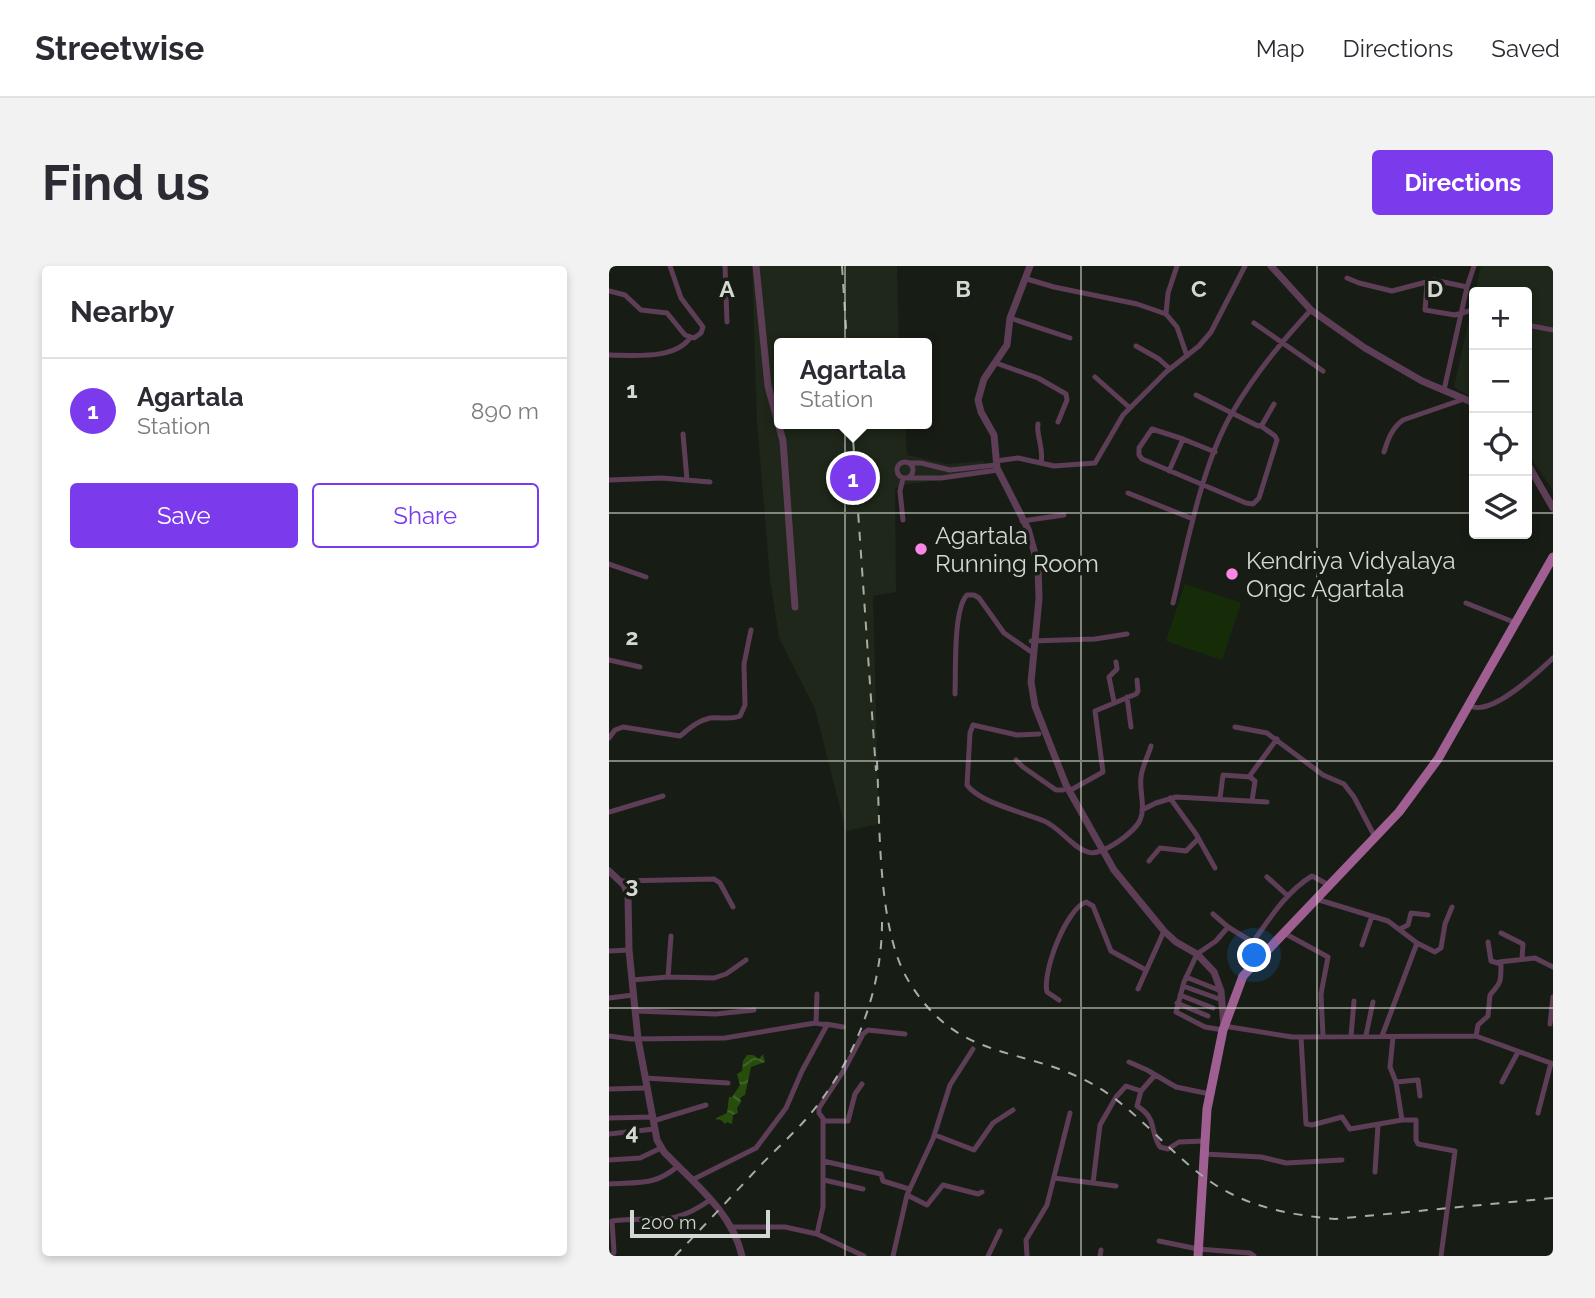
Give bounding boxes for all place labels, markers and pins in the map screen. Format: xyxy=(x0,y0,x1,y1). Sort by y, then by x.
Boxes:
pin: 1 xyxy=(830,452,876,504)
place label: Agartala Running Room xyxy=(935,521,1099,578)
marker: Agartala Running Room xyxy=(913,541,929,557)
place label: Kendriya Vidyalaya Ongc Agartala xyxy=(1246,546,1456,603)
marker: Kendriya Vidyalaya Ongc Agartala xyxy=(1224,566,1240,582)

